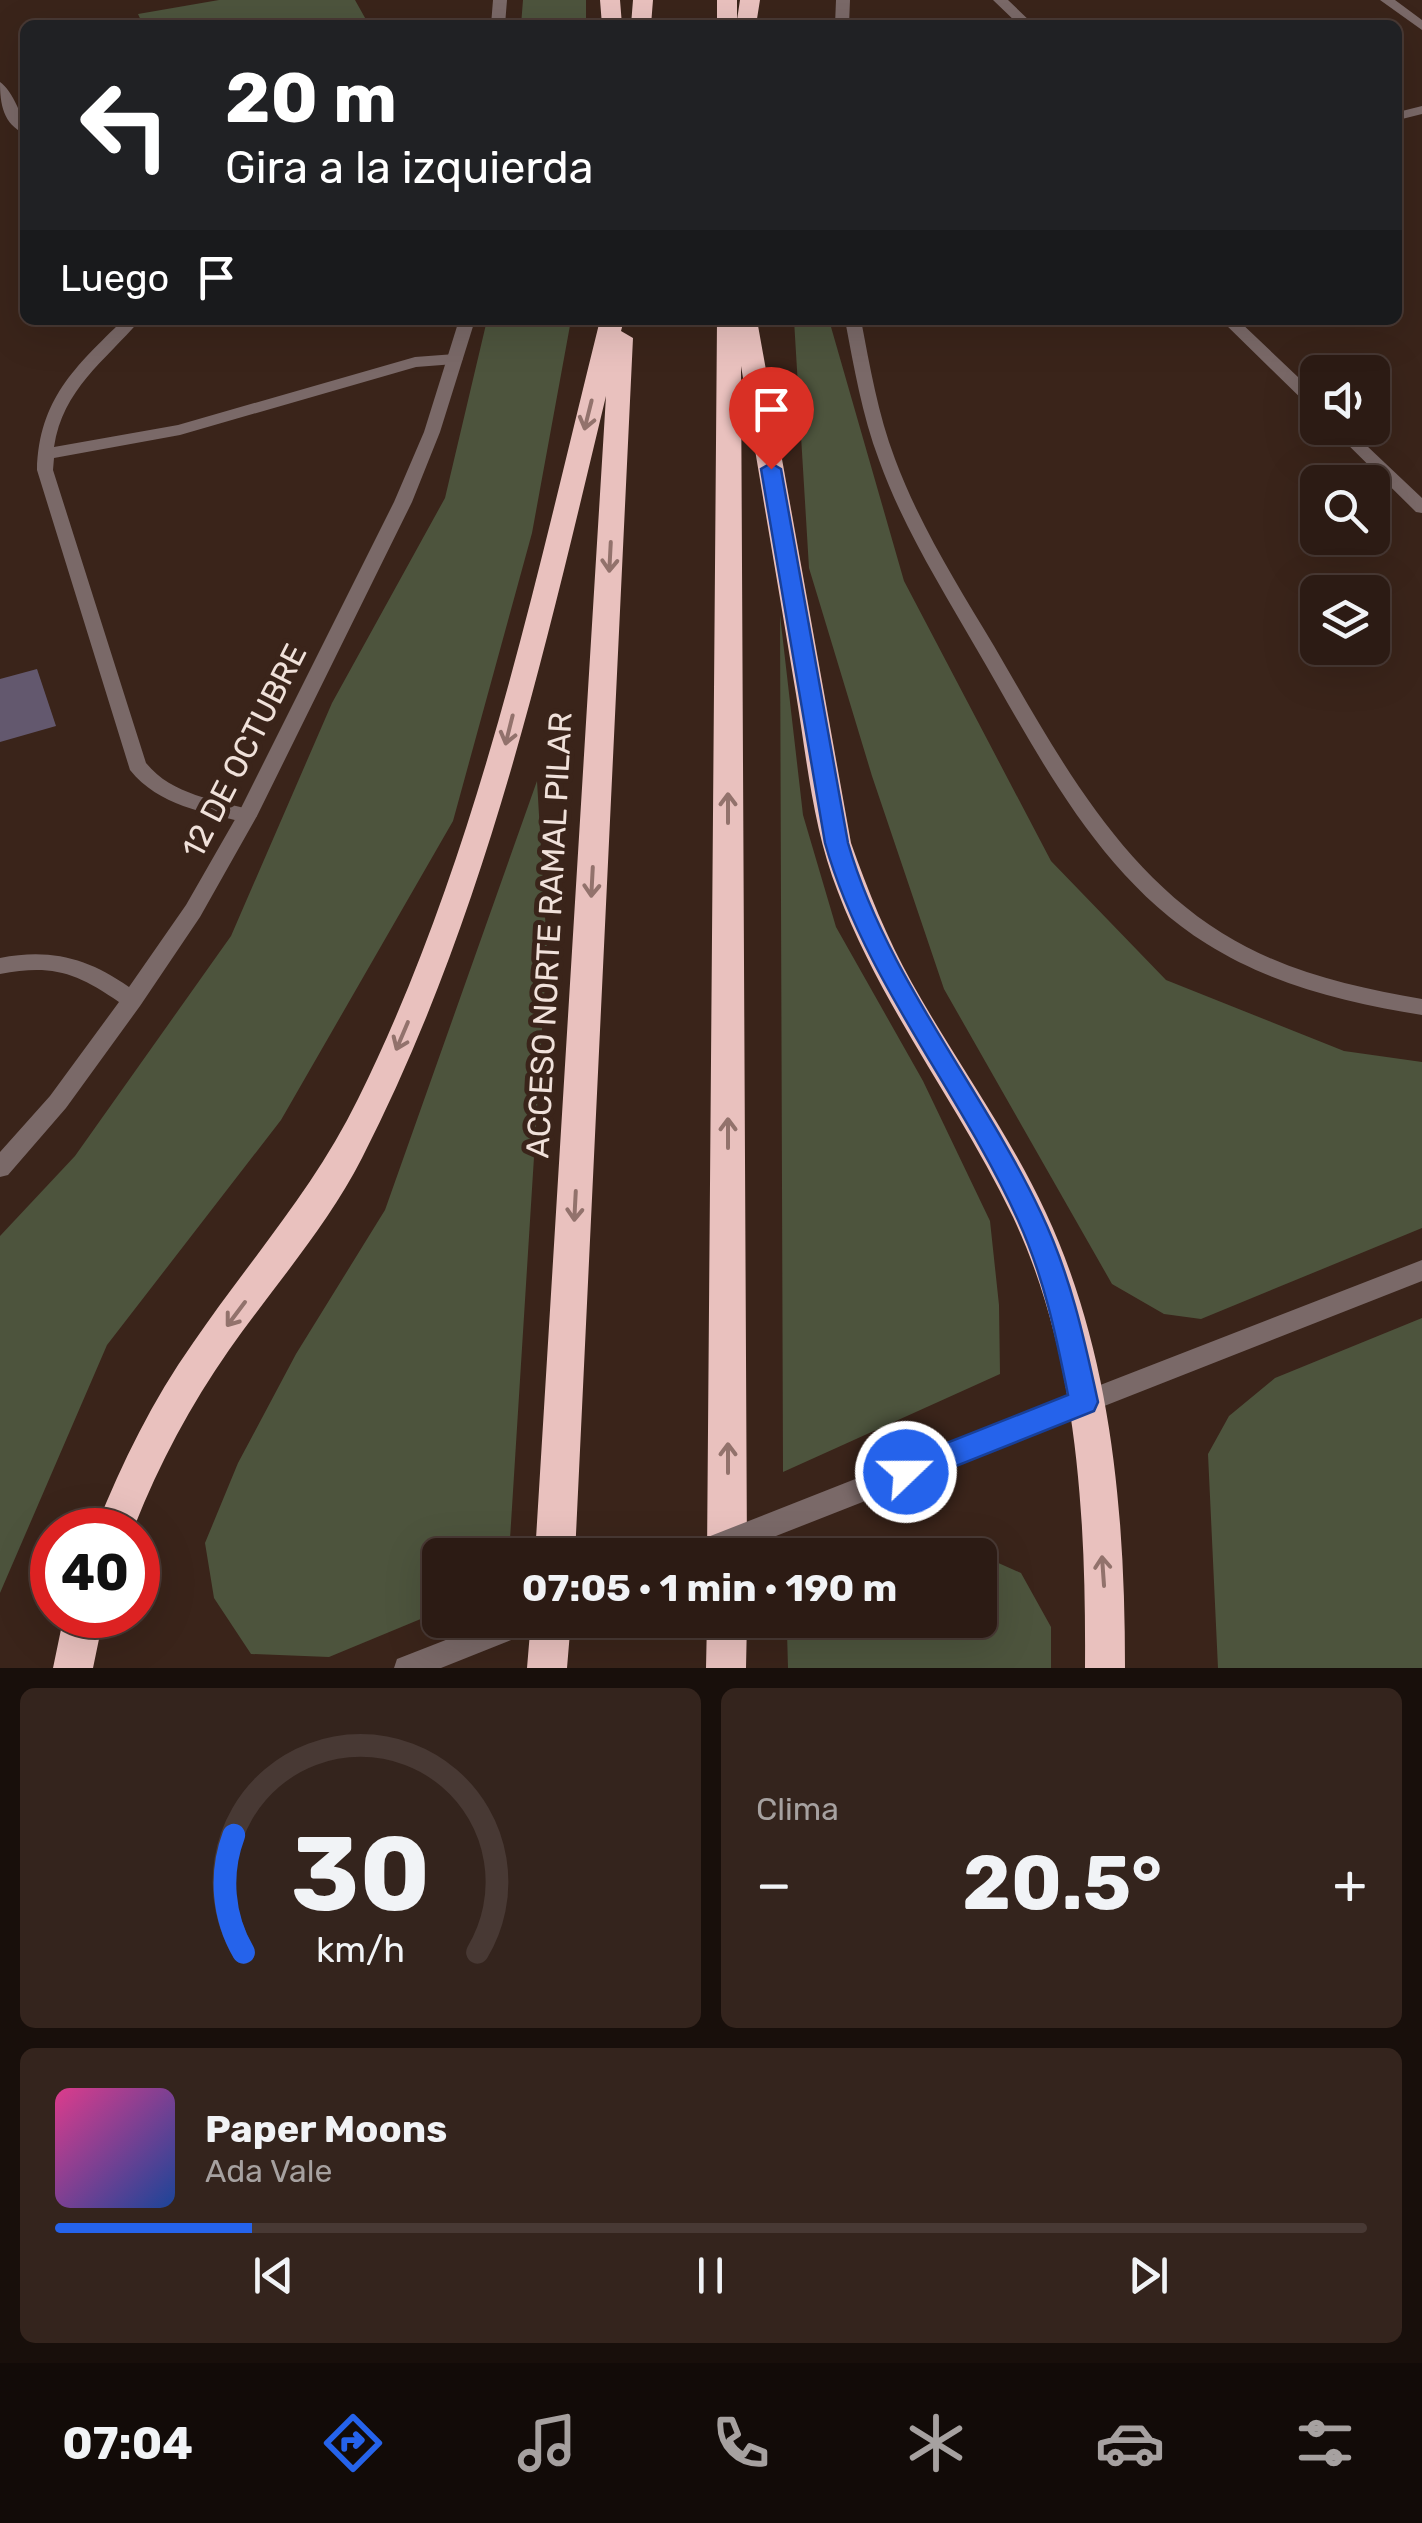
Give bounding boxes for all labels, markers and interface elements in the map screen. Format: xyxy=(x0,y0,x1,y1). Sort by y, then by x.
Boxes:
text: 20 m xyxy=(225,57,397,140)
icon: left xyxy=(60,60,190,190)
text: Gira a la izquierda xyxy=(225,141,594,194)
icon: arrive xyxy=(189,250,244,305)
text: Luego xyxy=(60,255,169,301)
map controls xyxy=(1300,355,1390,665)
button: sound xyxy=(1300,355,1390,445)
pin xyxy=(729,367,814,470)
icon: arrive xyxy=(744,382,799,437)
one-way arrow xyxy=(578,398,596,430)
button: search xyxy=(1300,465,1390,555)
one-way arrow xyxy=(600,541,619,573)
button: layers xyxy=(1300,575,1390,665)
street label: 12 DE OCTUBRE xyxy=(174,638,314,864)
street label: ACCESO NORTE RAMAL PILAR xyxy=(518,711,580,1159)
one-way arrow xyxy=(499,713,517,745)
one-way arrow xyxy=(718,792,738,824)
one-way arrow xyxy=(582,865,601,897)
one-way arrow xyxy=(391,1020,409,1051)
one-way arrow xyxy=(718,1117,738,1150)
one-way arrow xyxy=(565,1190,584,1222)
one-way arrow xyxy=(225,1300,246,1327)
position arrow xyxy=(854,1420,958,1524)
one-way arrow xyxy=(718,1442,738,1474)
speed limit sign: 40 xyxy=(30,1508,160,1638)
one-way arrow xyxy=(1094,1555,1113,1587)
text: 07:05 · 1 min · 190 m xyxy=(522,1565,897,1611)
text: Clima xyxy=(756,1790,839,1828)
text: 30 xyxy=(291,1813,430,1936)
text: 20.5° xyxy=(962,1839,1162,1928)
text: − xyxy=(756,1852,792,1917)
text: + xyxy=(1333,1852,1367,1917)
text: km/h xyxy=(316,1929,405,1971)
text: Paper Moons xyxy=(205,2106,447,2152)
text: Ada Vale xyxy=(205,2152,332,2190)
icon: previous xyxy=(246,2248,301,2303)
icon: pause xyxy=(683,2248,738,2303)
icon: next xyxy=(1121,2248,1176,2303)
icon: directions xyxy=(318,2408,388,2478)
icon: music xyxy=(512,2408,582,2478)
icon: phone xyxy=(706,2408,776,2478)
icon: climate xyxy=(901,2408,971,2478)
icon: car xyxy=(1095,2408,1165,2478)
icon: filters xyxy=(1290,2408,1360,2478)
text: 07:04 xyxy=(62,2417,193,2470)

